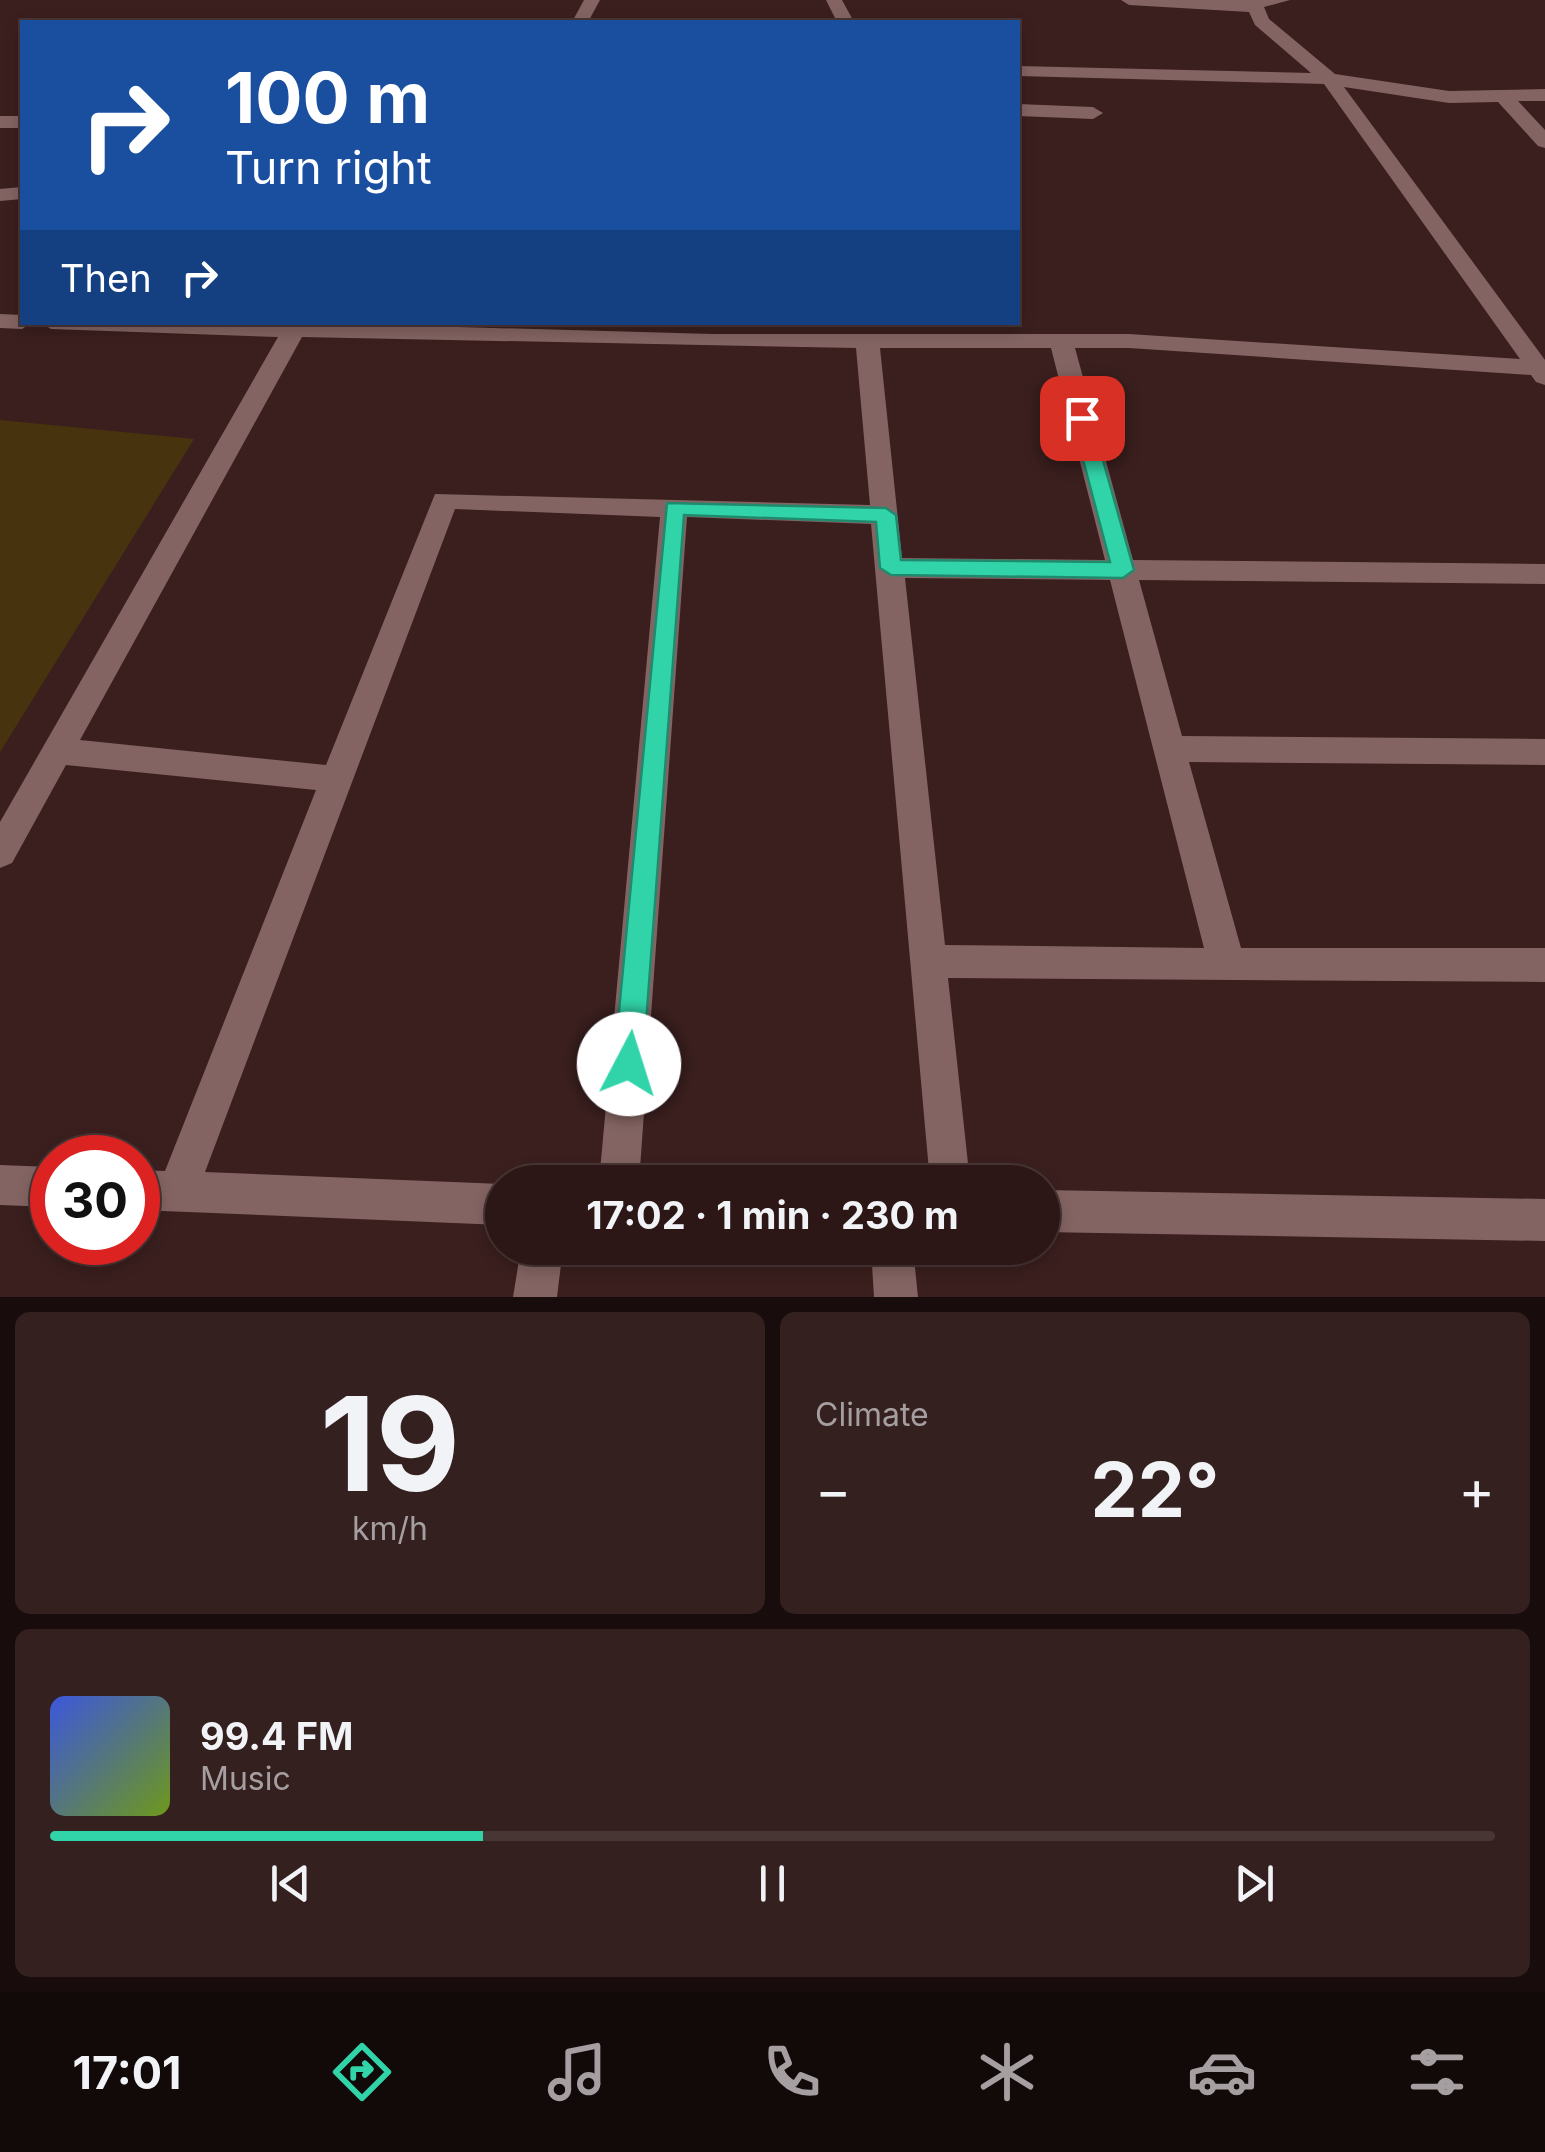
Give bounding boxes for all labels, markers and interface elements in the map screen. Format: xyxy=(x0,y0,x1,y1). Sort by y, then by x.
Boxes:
text: 100 m xyxy=(225,55,430,140)
icon: right xyxy=(60,60,190,190)
text: Turn right xyxy=(225,140,432,195)
icon: right xyxy=(172,250,227,305)
text: Then xyxy=(60,255,152,301)
pin xyxy=(1040,376,1125,461)
icon: arrive xyxy=(1055,391,1110,446)
position arrow xyxy=(577,1012,681,1116)
speed limit sign: 30 xyxy=(30,1135,160,1265)
text: 17:02 · 1 min · 230 m xyxy=(586,1192,959,1238)
text: 19 xyxy=(320,1365,460,1522)
text: Climate xyxy=(815,1395,929,1434)
text: 22° xyxy=(1091,1444,1219,1535)
text: − xyxy=(815,1457,851,1523)
text: + xyxy=(1459,1457,1495,1523)
text: km/h xyxy=(352,1509,428,1548)
text: 99.4 FM xyxy=(200,1713,353,1759)
text: Music xyxy=(200,1759,291,1798)
icon: previous xyxy=(263,1856,318,1911)
icon: pause xyxy=(745,1856,800,1911)
icon: next xyxy=(1227,1856,1282,1911)
icon: directions xyxy=(327,2037,397,2107)
icon: music xyxy=(542,2037,612,2107)
icon: phone xyxy=(757,2037,827,2107)
icon: climate xyxy=(972,2037,1042,2107)
icon: car xyxy=(1187,2037,1257,2107)
icon: filters xyxy=(1402,2037,1472,2107)
text: 17:01 xyxy=(73,2045,181,2100)

